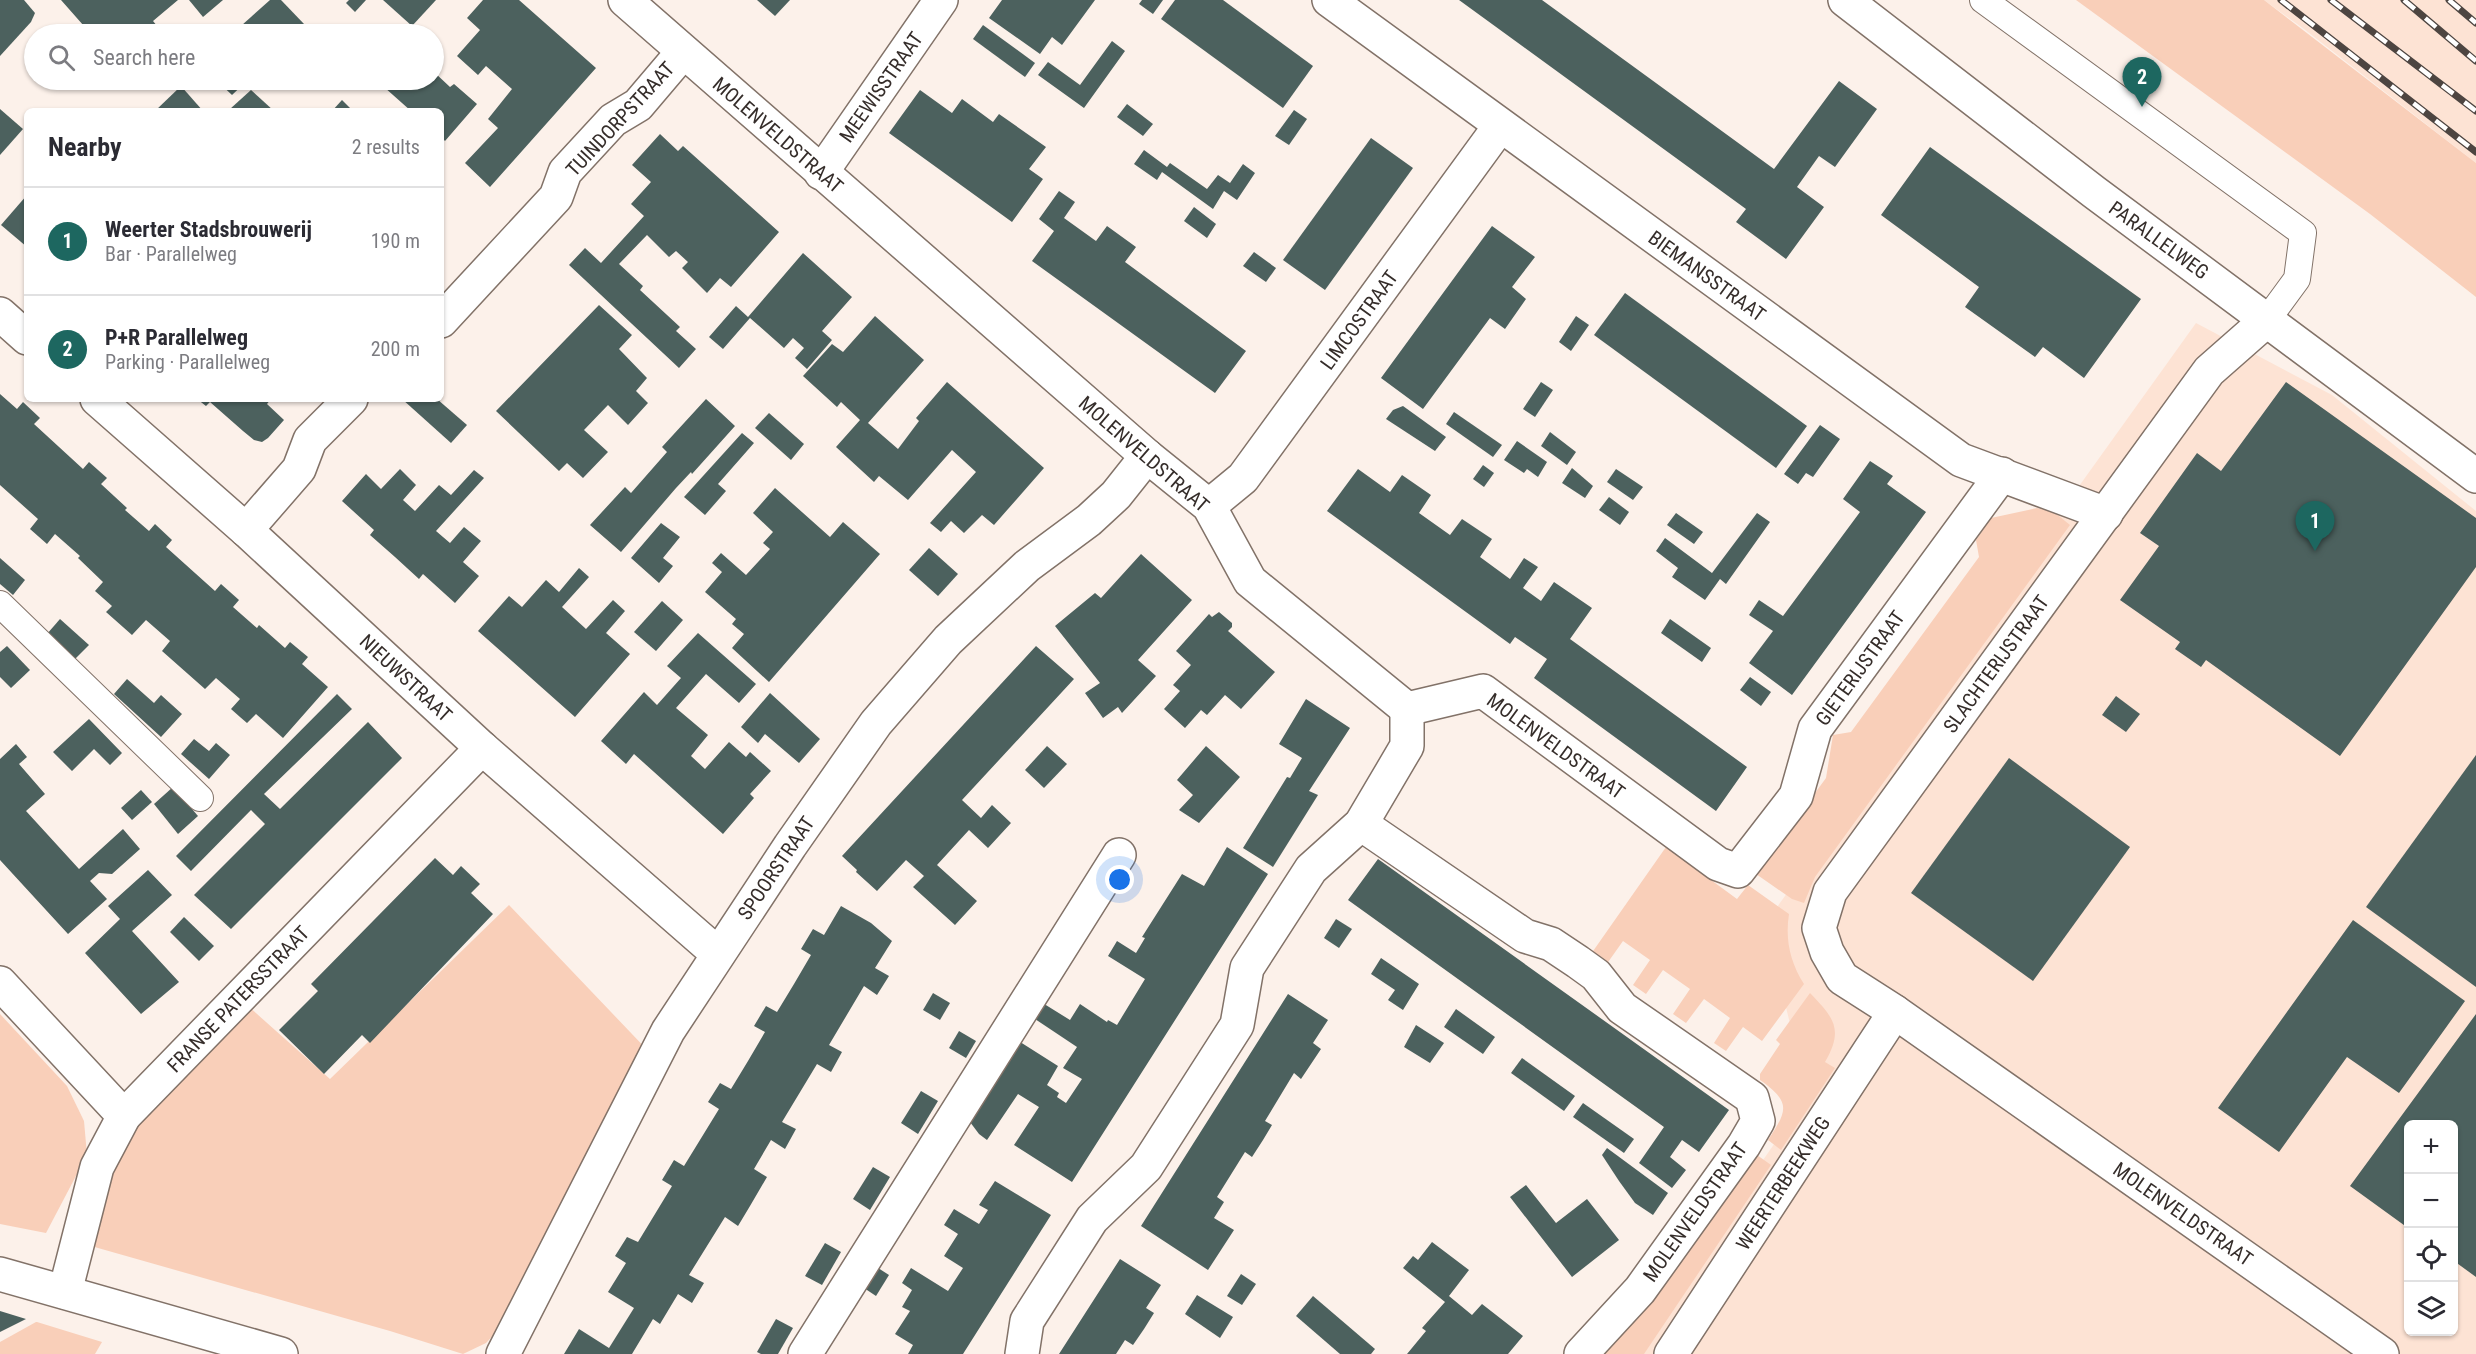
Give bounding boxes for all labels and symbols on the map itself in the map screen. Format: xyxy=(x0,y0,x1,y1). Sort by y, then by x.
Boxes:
street label: MEEWISSTRAAT xyxy=(834,27,928,147)
street label: TUINDORPSTRAAT xyxy=(561,57,679,181)
pin: 2 xyxy=(2122,57,2162,107)
street label: MOLENVELDSTRAAT xyxy=(708,72,848,198)
street label: PARALLELWEG xyxy=(2104,196,2214,284)
street label: BIEMANSSTRAAT xyxy=(1644,225,1770,327)
street label: LIMCOSTRAAT xyxy=(1315,266,1403,374)
street label: MOLENVELDSTRAAT xyxy=(1074,391,1214,517)
pin: 1 xyxy=(2296,502,2334,551)
street label: SLACHTERIJSTRAAT xyxy=(1938,591,2054,737)
street label: GIETERIJSTRAAT xyxy=(1810,606,1910,730)
street label: NIEUWSTRAAT xyxy=(355,629,457,727)
street label: MOLENVELDSTRAAT xyxy=(1482,688,1630,804)
street label: SPOORSTRAAT xyxy=(733,812,819,924)
your location xyxy=(1105,865,1134,894)
street label: FRANSE PATERSSTRAAT xyxy=(162,921,314,1077)
street label: WEERTERBEEKWEG xyxy=(1731,1112,1835,1254)
street label: MOLENVELDSTRAAT xyxy=(1638,1138,1752,1286)
street label: MOLENVELDSTRAAT xyxy=(2109,1157,2257,1271)

